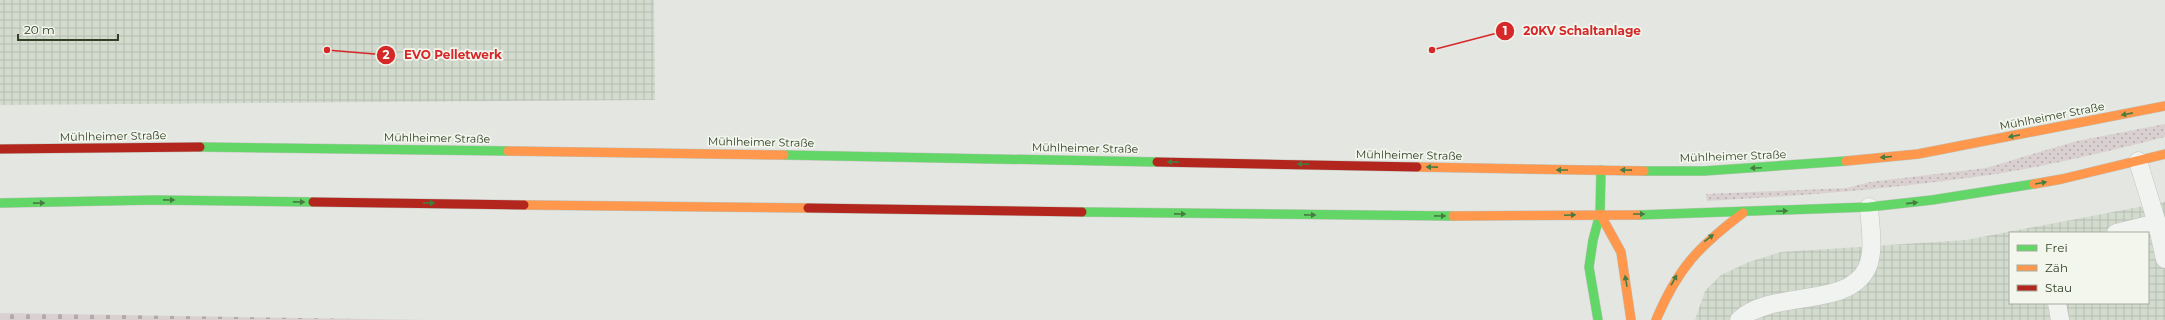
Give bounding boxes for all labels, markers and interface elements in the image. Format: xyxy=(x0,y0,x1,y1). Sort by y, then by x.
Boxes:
scale bar xyxy=(18,16,118,42)
callout: 20KV Schaltanlage xyxy=(1495,19,1649,43)
text: 20 m xyxy=(24,22,55,37)
text: 1 xyxy=(1503,23,1507,38)
text: 20KV Schaltanlage xyxy=(1523,23,1641,38)
callout: EVO Pelletwerk xyxy=(376,43,510,67)
text: 2 xyxy=(382,47,390,62)
text: EVO Pelletwerk xyxy=(404,47,502,62)
street label: Mühlheimer Straße xyxy=(1998,99,2106,133)
one-way arrow xyxy=(2121,111,2133,117)
street label: Mühlheimer Straße xyxy=(60,128,167,144)
street label: Mühlheimer Straße xyxy=(384,130,491,146)
one-way arrow xyxy=(2008,133,2020,139)
street label: Mühlheimer Straße xyxy=(708,134,815,150)
street label: Mühlheimer Straße xyxy=(1032,140,1139,156)
street label: Mühlheimer Straße xyxy=(1356,147,1463,163)
street label: Mühlheimer Straße xyxy=(1679,147,1787,165)
one-way arrow xyxy=(1880,154,1892,161)
one-way arrow xyxy=(1166,159,1179,165)
one-way arrow xyxy=(1297,161,1309,168)
one-way arrow xyxy=(1425,164,1438,170)
one-way arrow xyxy=(1749,165,1762,171)
one-way arrow xyxy=(1555,167,1568,173)
one-way arrow xyxy=(1619,167,1632,173)
one-way arrow xyxy=(2034,180,2047,186)
one-way arrow xyxy=(163,197,176,203)
one-way arrow xyxy=(33,199,45,206)
one-way arrow xyxy=(293,199,306,205)
one-way arrow xyxy=(1906,199,1918,206)
one-way arrow xyxy=(423,200,436,206)
one-way arrow xyxy=(1776,208,1789,214)
one-way arrow xyxy=(1174,211,1187,217)
one-way arrow xyxy=(1633,211,1646,217)
one-way arrow xyxy=(1304,212,1317,218)
one-way arrow xyxy=(1564,212,1576,219)
one-way arrow xyxy=(1434,213,1447,219)
legend xyxy=(2009,232,2149,304)
one-way arrow xyxy=(1704,234,1714,243)
text: Frei xyxy=(2045,240,2068,255)
text: Zäh xyxy=(2045,260,2068,275)
one-way arrow xyxy=(1671,274,1677,286)
one-way arrow xyxy=(1623,275,1629,287)
text: Stau xyxy=(2045,280,2072,295)

